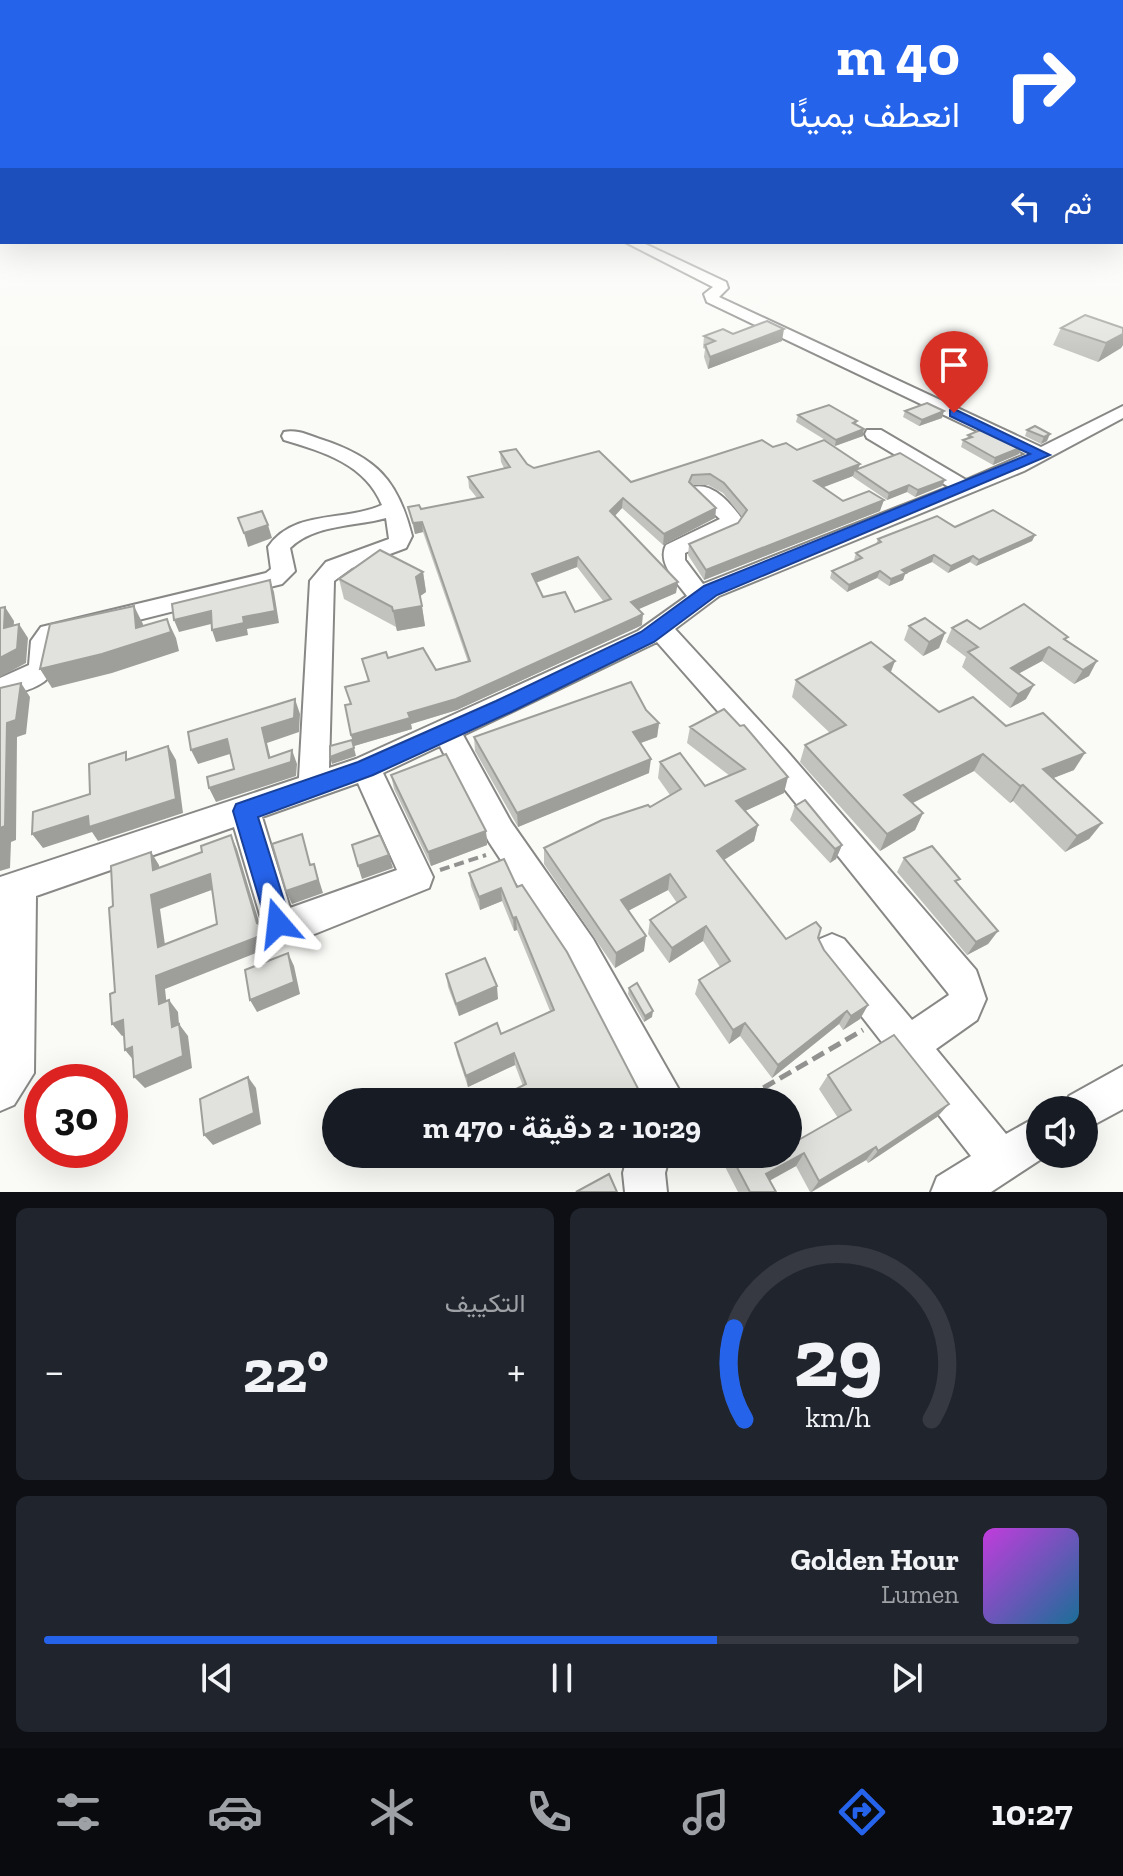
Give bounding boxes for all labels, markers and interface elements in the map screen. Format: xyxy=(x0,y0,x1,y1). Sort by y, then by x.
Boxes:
text: 40 m xyxy=(836,22,960,89)
icon: right xyxy=(988,32,1092,136)
text: انعطف يمينًا xyxy=(788,93,960,136)
icon: left xyxy=(1004,184,1048,228)
text: ثم xyxy=(1064,186,1092,222)
pin xyxy=(920,331,988,413)
icon: arrive xyxy=(932,343,976,387)
position arrow xyxy=(236,881,320,965)
speed limit sign: 30 xyxy=(24,1064,128,1168)
map controls xyxy=(1026,1096,1098,1168)
button: sound xyxy=(1026,1096,1098,1168)
text: 10:29 · 2 دقيقة · 470 m xyxy=(423,1110,701,1146)
text: التكييف xyxy=(445,1287,526,1319)
text: 29 xyxy=(794,1307,883,1407)
text: 22° xyxy=(243,1335,329,1407)
text: − xyxy=(44,1344,65,1397)
text: + xyxy=(507,1344,525,1397)
text: km/h xyxy=(806,1400,871,1434)
text: Golden Hour xyxy=(791,1542,959,1578)
text: Lumen xyxy=(881,1578,959,1610)
icon: previous xyxy=(195,1656,239,1700)
icon: pause xyxy=(540,1656,584,1700)
icon: next xyxy=(885,1656,929,1700)
icon: filters xyxy=(50,1784,106,1840)
icon: car xyxy=(207,1784,263,1840)
icon: climate xyxy=(364,1784,420,1840)
icon: phone xyxy=(521,1784,577,1840)
icon: music xyxy=(678,1784,734,1840)
icon: directions xyxy=(834,1784,890,1840)
text: 10:27 xyxy=(991,1791,1073,1834)

